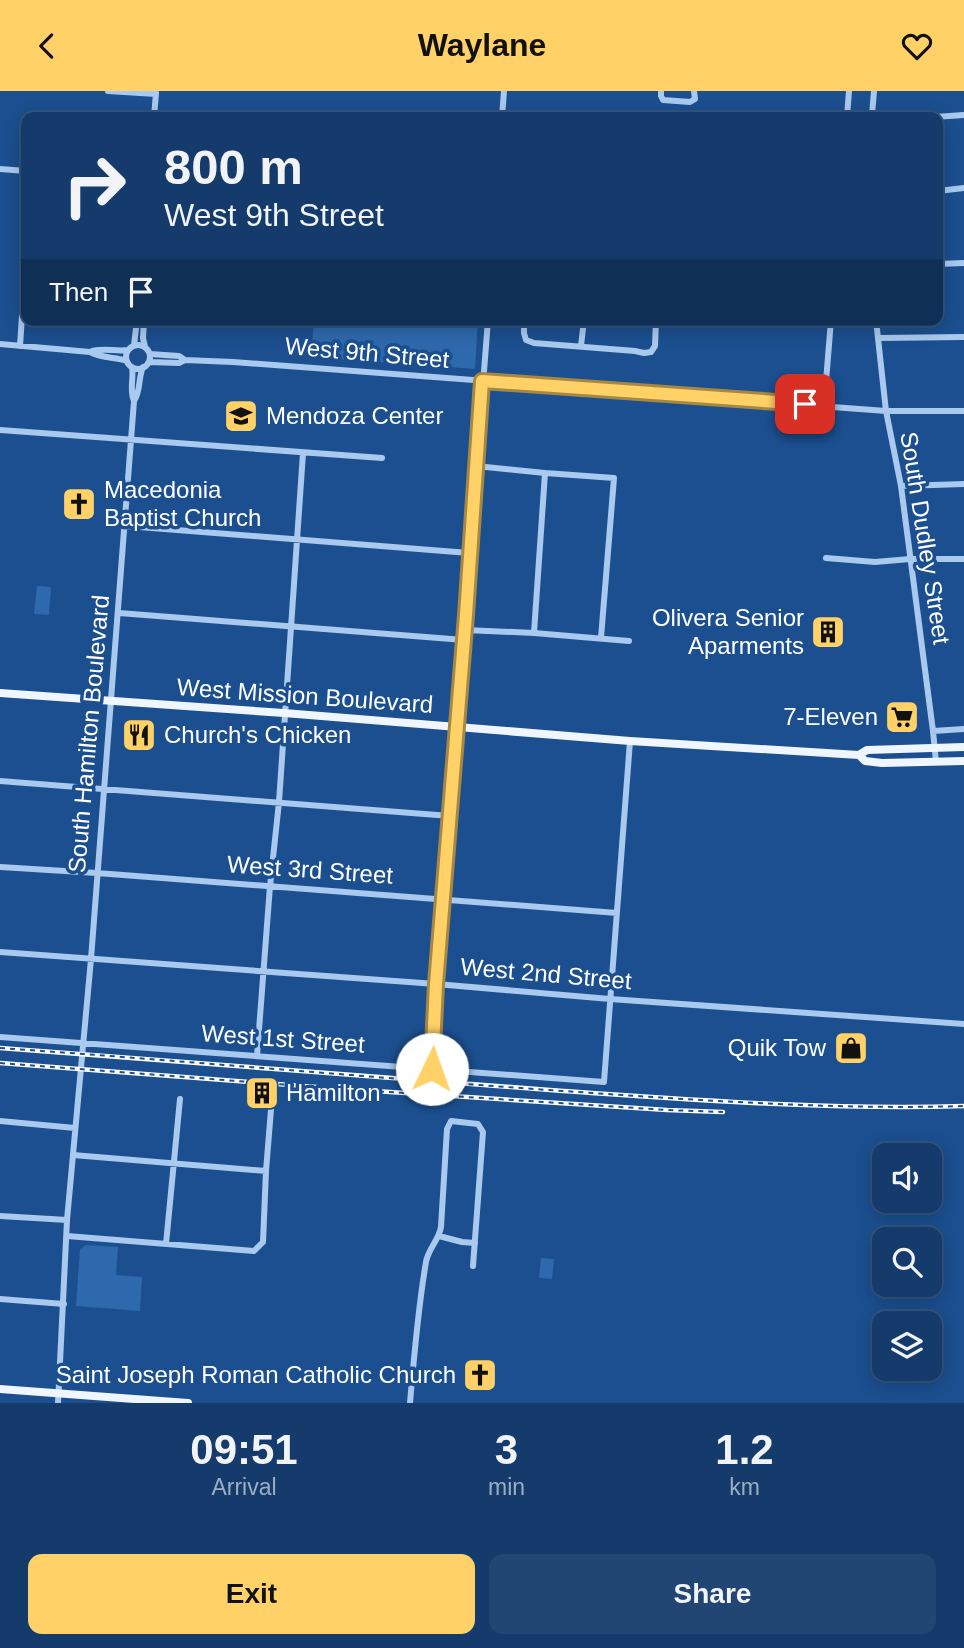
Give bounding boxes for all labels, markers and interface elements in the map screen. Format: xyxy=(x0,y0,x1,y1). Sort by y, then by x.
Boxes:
icon: back xyxy=(28,27,66,65)
text: Waylane xyxy=(418,27,546,63)
icon: heart xyxy=(898,27,936,65)
icon: right xyxy=(49,140,140,231)
text: 800 m xyxy=(164,140,303,194)
text: West 9th Street xyxy=(164,197,384,233)
icon: arrive xyxy=(122,273,160,311)
text: Then xyxy=(49,277,108,307)
street label: West 9th Street xyxy=(284,332,451,373)
pin xyxy=(775,374,835,434)
icon: arrive xyxy=(786,385,824,423)
school or university icon: Mendoza Center xyxy=(222,397,260,435)
place label: Mendoza Center xyxy=(266,402,443,429)
street label: South Dudley Street xyxy=(895,430,956,646)
place label: Macedonia Baptist Church xyxy=(104,476,261,531)
church icon: Macedonia Baptist Church xyxy=(60,485,98,523)
street label: South Hamilton Boulevard xyxy=(63,594,114,874)
place label: Olivera Senior Aparments xyxy=(652,604,804,659)
building icon: Olivera Senior Aparments xyxy=(809,613,847,651)
street label: West Mission Boulevard xyxy=(176,673,434,718)
supermarket icon: 7-Eleven xyxy=(883,698,921,736)
place label: 7-Eleven xyxy=(783,703,878,730)
restaurant icon: Church's Chicken xyxy=(120,716,158,754)
place label: Church's Chicken xyxy=(164,721,351,748)
street label: West 3rd Street xyxy=(226,850,394,889)
street label: West 2nd Street xyxy=(459,953,633,994)
street label: West 1st Street xyxy=(200,1019,366,1058)
shop icon: Quik Tow xyxy=(832,1029,870,1067)
position arrow xyxy=(395,1032,469,1106)
place label: Quik Tow xyxy=(728,1034,827,1061)
building icon: Hamilton xyxy=(243,1074,281,1112)
place label: Hamilton xyxy=(286,1079,381,1106)
map controls xyxy=(872,1143,942,1381)
button: sound xyxy=(872,1143,942,1213)
button: search xyxy=(872,1227,942,1297)
button: layers xyxy=(872,1311,942,1381)
church icon: Saint Joseph Roman Catholic Church xyxy=(461,1356,499,1394)
place label: Saint Joseph Roman Catholic Church xyxy=(56,1361,456,1388)
text: 09:51 xyxy=(190,1426,298,1473)
text: 3 xyxy=(495,1426,518,1473)
text: 1.2 xyxy=(715,1426,774,1473)
text: Arrival xyxy=(211,1474,277,1500)
text: min xyxy=(488,1474,525,1500)
text: km xyxy=(729,1474,760,1500)
button: Exit xyxy=(28,1554,475,1634)
button: Share xyxy=(489,1554,936,1634)

